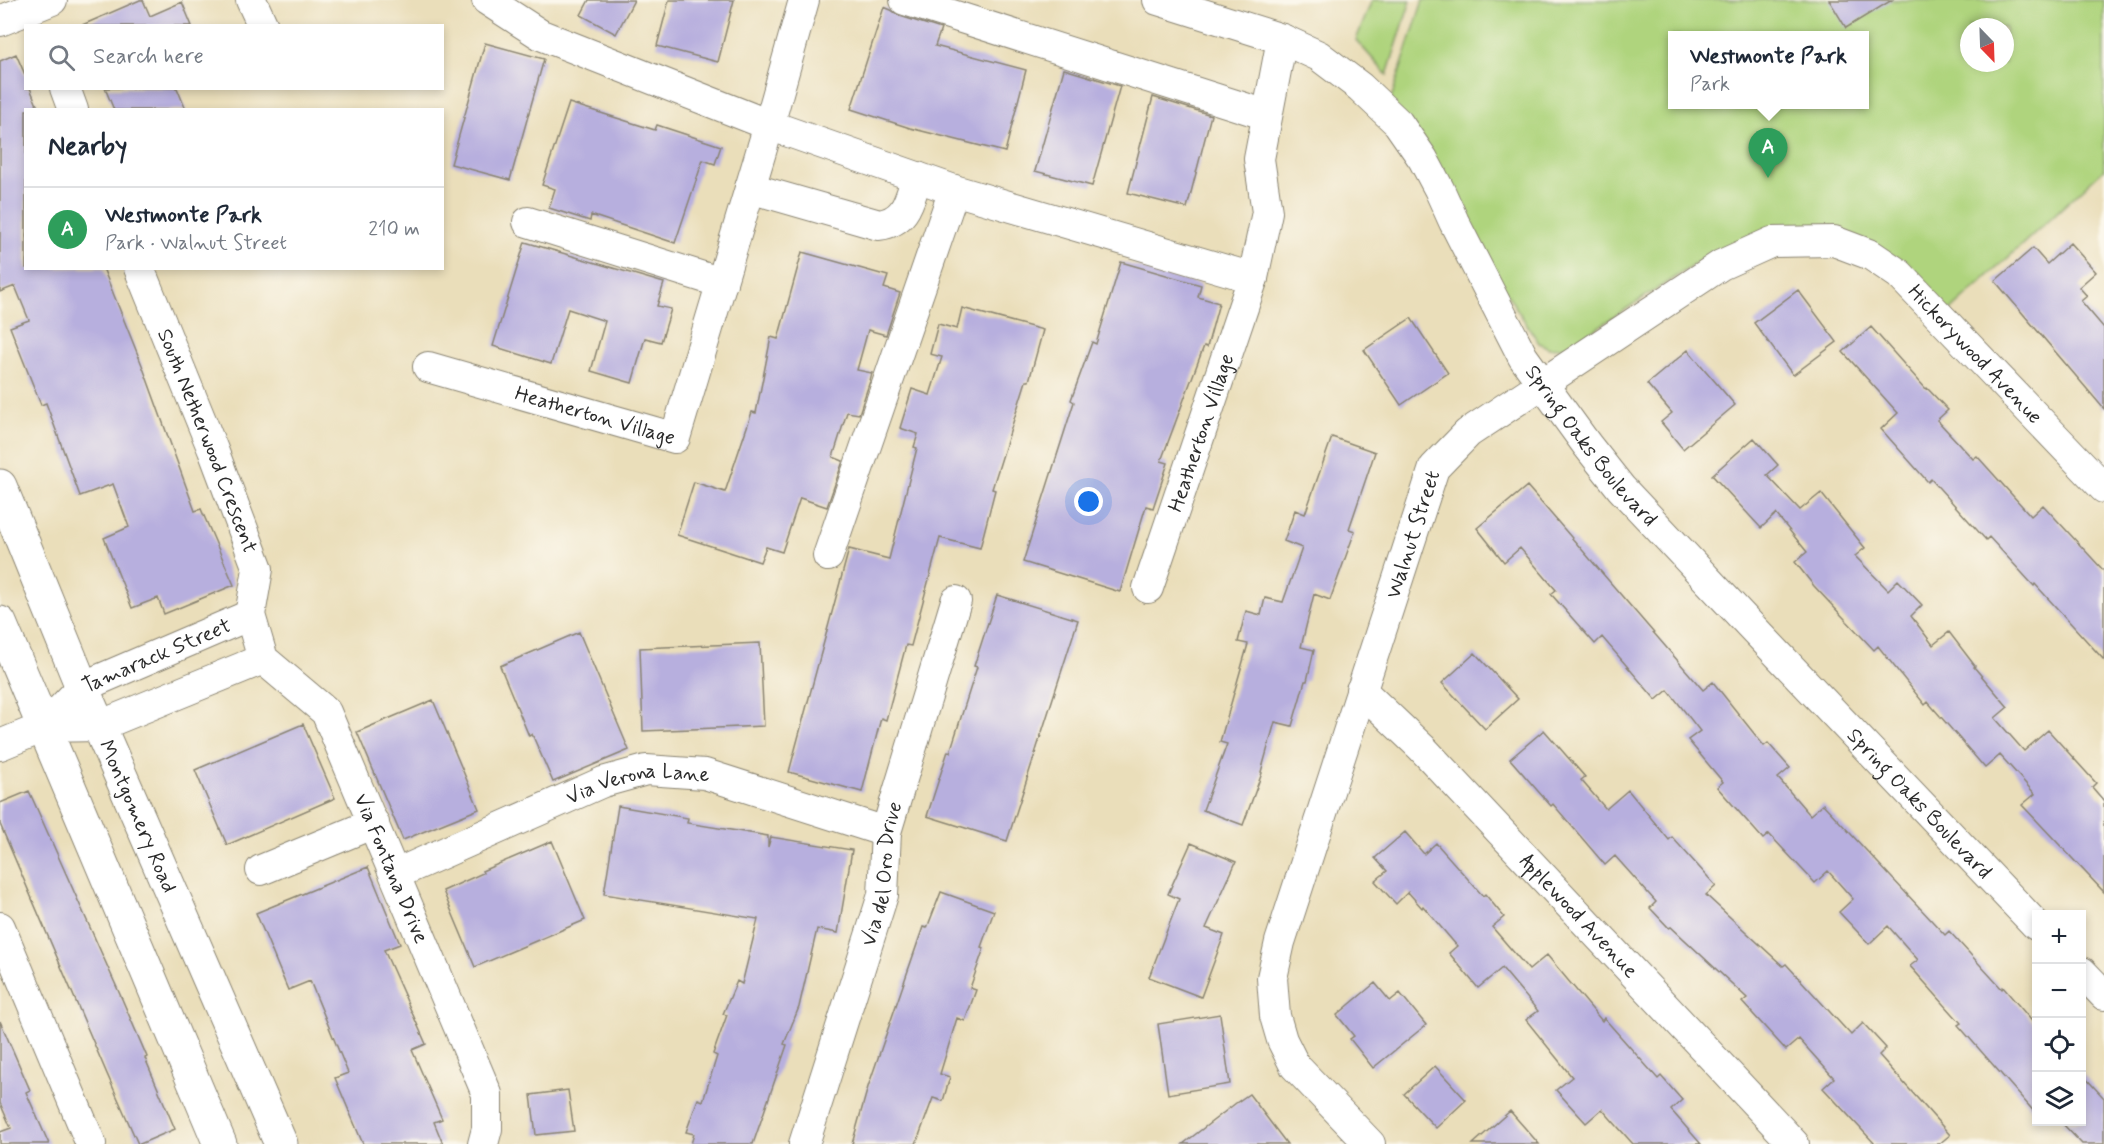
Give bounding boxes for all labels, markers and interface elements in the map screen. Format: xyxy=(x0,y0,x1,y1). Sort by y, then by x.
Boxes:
north arrow xyxy=(1960,18,2014,72)
search box xyxy=(24,24,444,90)
popup xyxy=(1668,31,1869,109)
icon: search xyxy=(45,41,78,74)
text: Search here xyxy=(93,43,204,71)
text: Westmonte Park xyxy=(1690,43,1847,71)
text: Park xyxy=(1690,71,1730,98)
pin: A xyxy=(1748,128,1788,178)
text: Nearby xyxy=(48,130,127,164)
text: Westmonte Park xyxy=(105,202,262,230)
text: A xyxy=(61,216,74,243)
text: 210 m xyxy=(368,216,420,243)
text: Park · Walnut Street xyxy=(105,230,287,257)
street label: Hickorywood Avenue xyxy=(1901,279,2048,430)
street label: South Netherwood Crescent xyxy=(150,325,264,557)
street label: Heatherton Village xyxy=(1162,350,1241,516)
street label: Spring Oaks Boulevard xyxy=(1518,359,1663,533)
street label: Heatherton Village xyxy=(512,380,678,452)
street label: Walnut Street xyxy=(1380,467,1447,602)
your location xyxy=(1074,487,1103,516)
street label: Tamarack Street xyxy=(78,612,236,700)
street label: Spring Oaks Boulevard xyxy=(1840,722,1998,885)
street label: Montgomery Road xyxy=(92,736,183,897)
street label: Via Verona Lane xyxy=(562,757,711,812)
street label: Via Fontana Drive xyxy=(347,789,435,948)
street label: Via del Oro Drive xyxy=(855,798,909,950)
street label: Applewood Avenue xyxy=(1513,848,1644,985)
map controls xyxy=(2032,910,2086,1126)
button: + xyxy=(2032,910,2086,964)
button: − xyxy=(2032,964,2086,1018)
button: locate xyxy=(2032,1018,2086,1072)
button: layers xyxy=(2032,1072,2086,1126)

